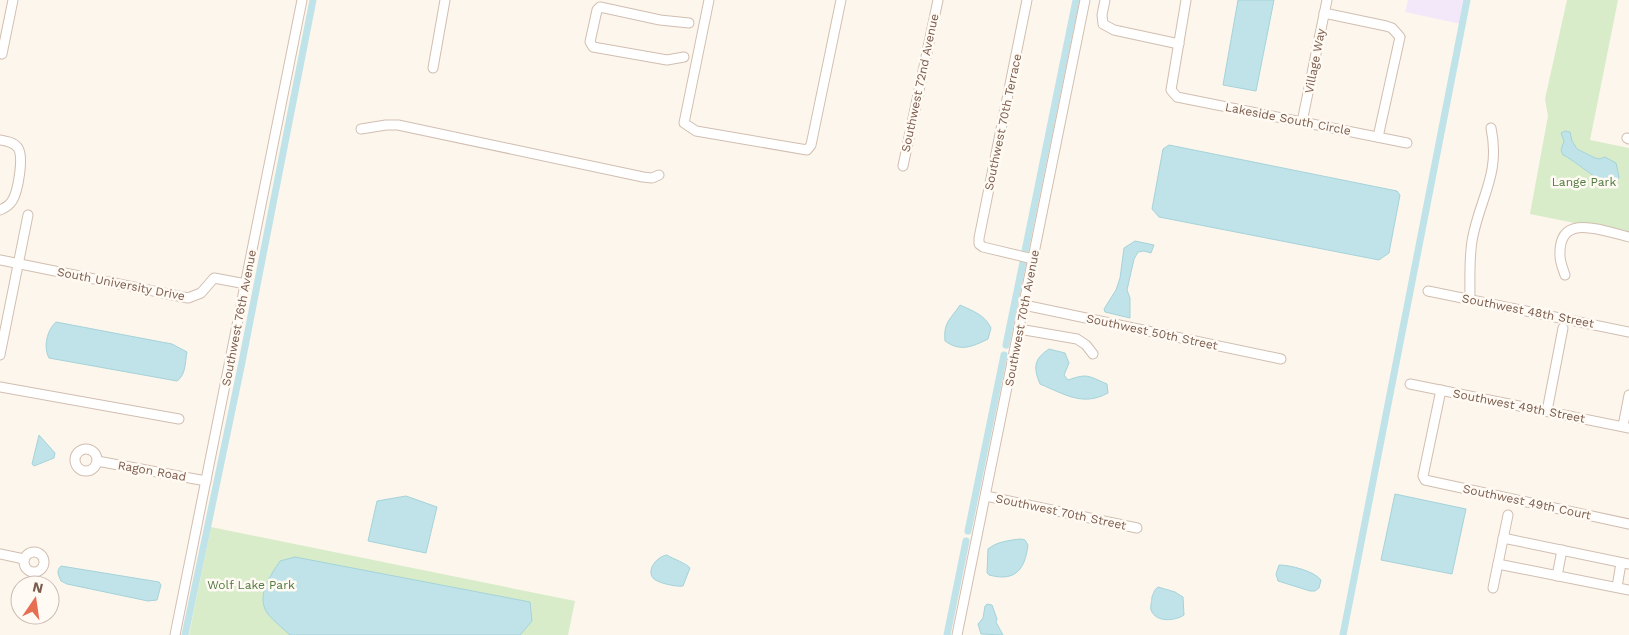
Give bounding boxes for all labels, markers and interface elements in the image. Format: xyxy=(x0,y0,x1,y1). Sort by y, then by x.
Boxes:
street label: Southwest 72nd Avenue xyxy=(898,12,942,153)
street label: Village Way xyxy=(1302,27,1328,95)
street label: Southwest 70th Terrace xyxy=(982,52,1024,192)
street label: Lakeside South Circle xyxy=(1224,100,1352,138)
park label: Lange Park xyxy=(1552,175,1616,189)
street label: Southwest 70th Avenue xyxy=(1002,248,1042,387)
street label: Southwest 76th Avenue xyxy=(219,249,259,387)
street label: South University Drive xyxy=(56,265,186,303)
street label: Southwest 48th Street xyxy=(1461,291,1595,331)
street label: Southwest 50th Street xyxy=(1085,311,1219,353)
street label: Southwest 49th Street xyxy=(1452,386,1586,426)
street label: Ragon Road xyxy=(117,458,187,484)
street label: Southwest 49th Court xyxy=(1462,482,1592,522)
street label: Southwest 70th Street xyxy=(994,491,1128,533)
north arrow xyxy=(10,575,60,625)
text: N xyxy=(31,578,45,596)
park label: Wolf Lake Park xyxy=(207,578,295,592)

